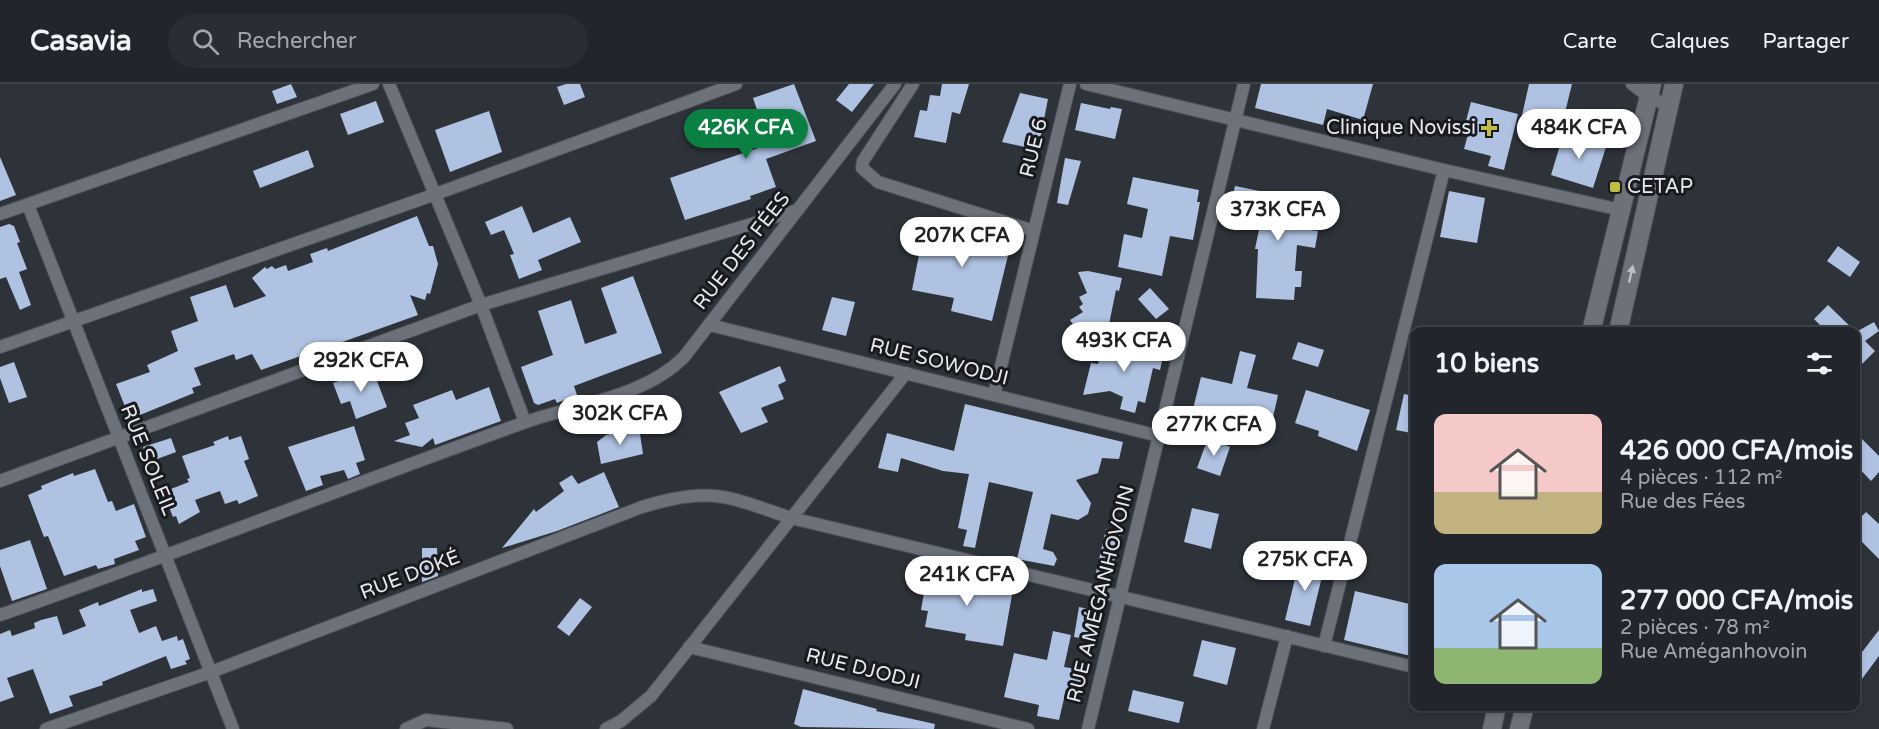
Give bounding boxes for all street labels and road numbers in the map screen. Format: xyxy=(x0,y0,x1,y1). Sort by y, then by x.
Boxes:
street label: RUE 6 xyxy=(1015,116,1053,180)
street label: RUE DES FÉES xyxy=(688,187,795,315)
street label: RUE SOWODJI xyxy=(867,333,1011,391)
street label: RUE SOLEIL xyxy=(115,401,181,519)
street label: RUE AMÉGANHOVOIN xyxy=(1061,483,1140,705)
street label: RUE DOKÉ xyxy=(356,544,463,605)
street label: RUE DJODJI xyxy=(803,643,923,695)

